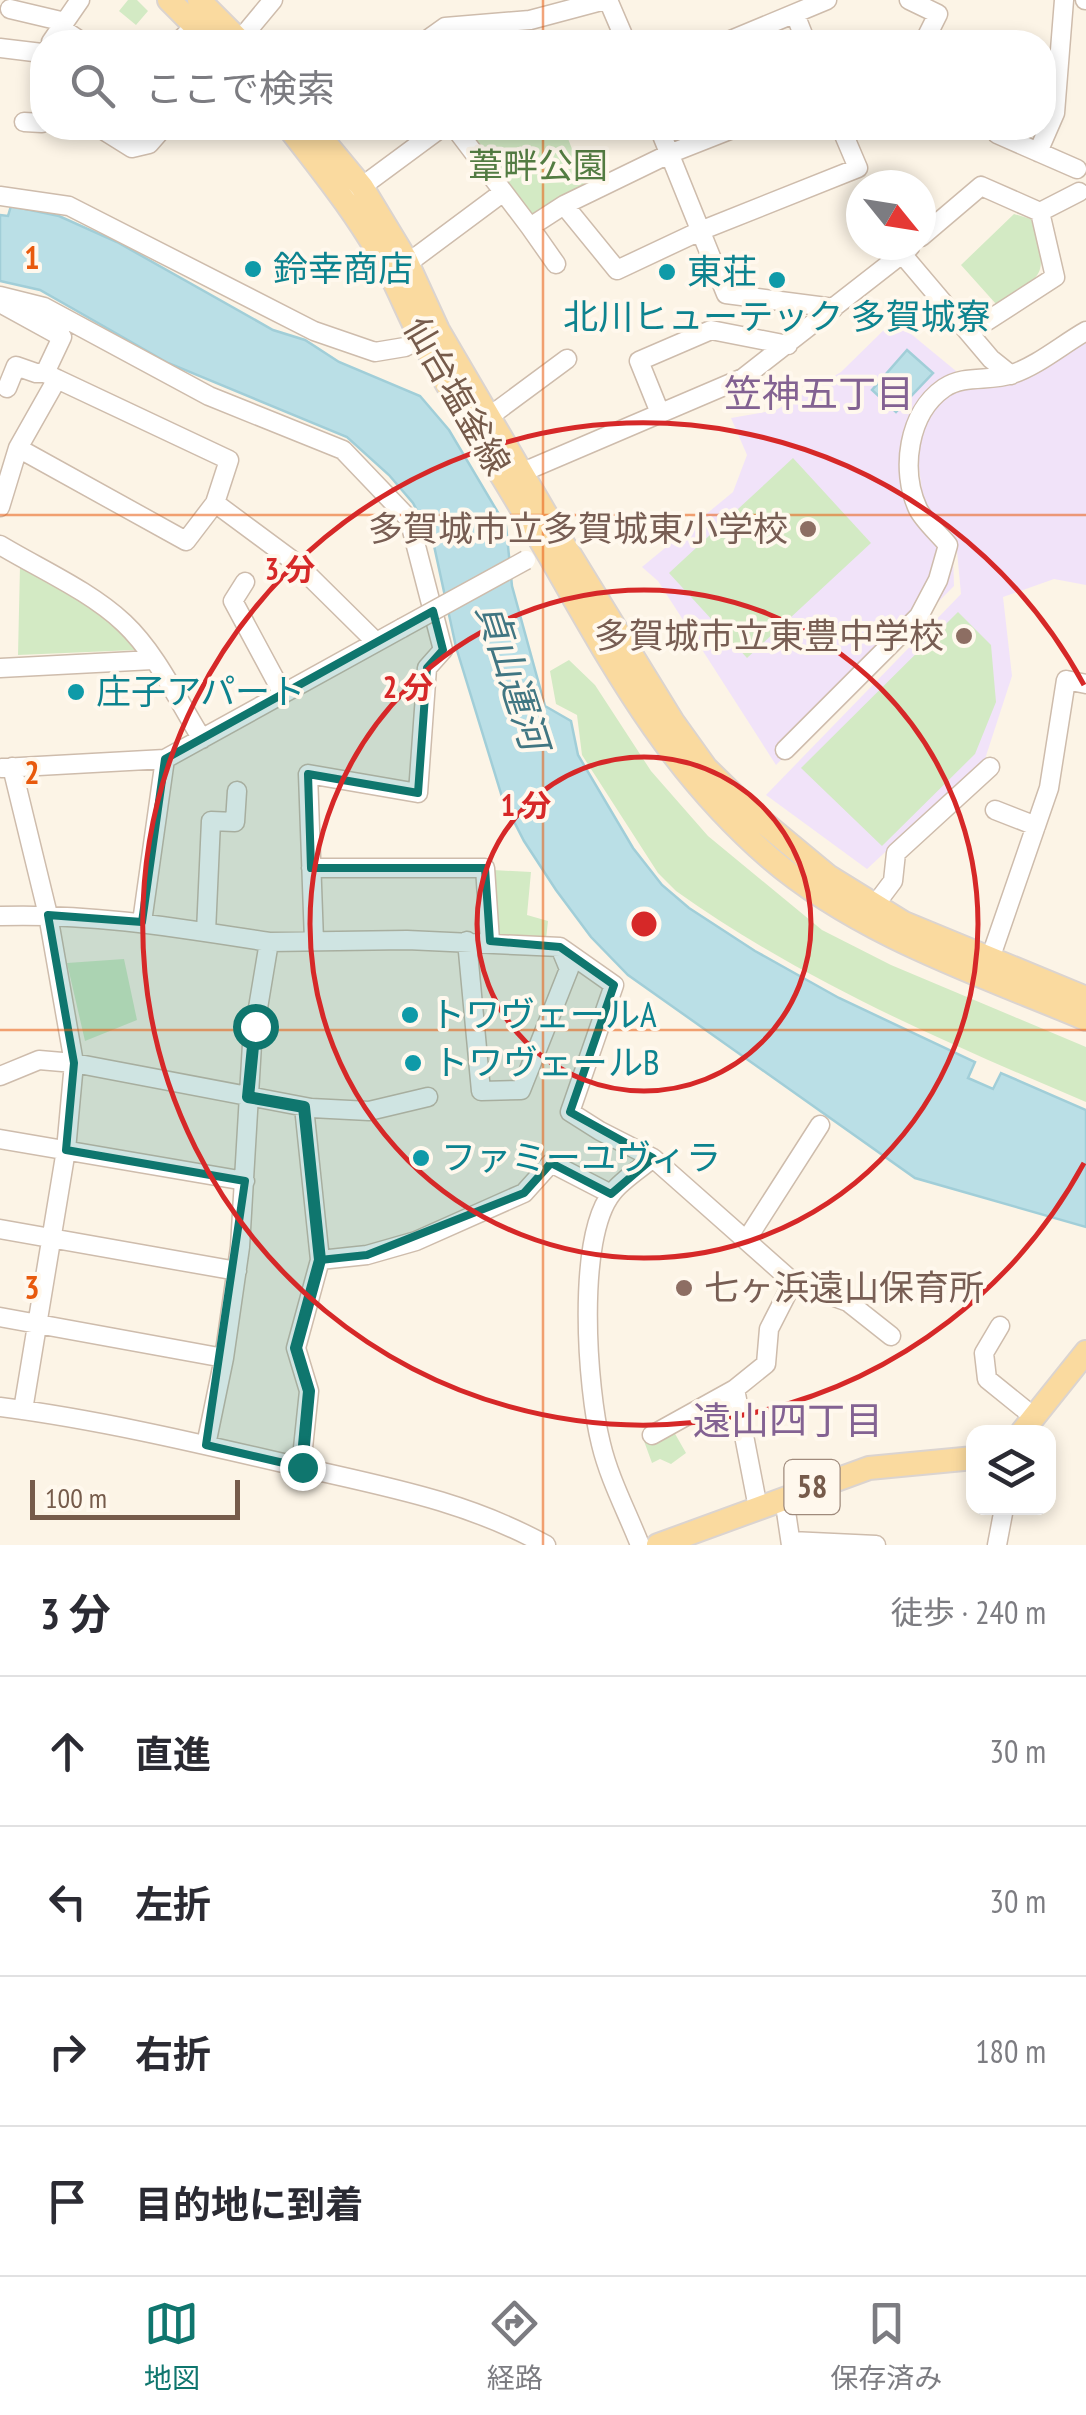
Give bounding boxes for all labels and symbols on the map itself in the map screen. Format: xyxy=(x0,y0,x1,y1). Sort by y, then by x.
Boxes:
park label: 葦畔公園 xyxy=(468,142,608,188)
north arrow xyxy=(846,170,936,260)
text: 1 xyxy=(24,236,40,278)
place label: 鈴幸商店 xyxy=(273,245,413,291)
place label: 東荘 xyxy=(687,248,757,294)
marker: 鈴幸商店 xyxy=(242,258,264,280)
marker: 東荘 xyxy=(656,261,678,283)
marker: 北川ヒューテック 多賀城寮 xyxy=(766,269,788,291)
place label: 北川ヒューテック 多賀城寮 xyxy=(563,293,991,339)
street label: 仙台塩釜線 xyxy=(394,308,522,483)
district label: 笠神五丁目 xyxy=(724,368,914,417)
place label: 多賀城市立多賀城東小学校 xyxy=(368,505,788,551)
marker: 多賀城市立多賀城東小学校 xyxy=(797,518,819,540)
text: 3 分 xyxy=(265,549,315,588)
water label: 貞山運河 xyxy=(467,596,562,762)
place label: 多賀城市立東豊中学校 xyxy=(594,612,944,658)
marker: 多賀城市立東豊中学校 xyxy=(953,625,975,647)
text: 2 分 xyxy=(383,667,433,706)
place label: 庄子アパート xyxy=(96,668,305,714)
marker: 庄子アパート xyxy=(65,681,87,703)
text: 2 xyxy=(24,751,40,793)
text: 1 分 xyxy=(501,785,551,824)
centre of rings xyxy=(626,906,662,942)
place label: トワヴェールA xyxy=(430,991,657,1037)
route start xyxy=(233,1004,279,1050)
marker: トワヴェールA xyxy=(399,1004,421,1026)
place label: トワヴェールB xyxy=(433,1039,660,1085)
marker: トワヴェールB xyxy=(402,1052,424,1074)
place label: ファミーユヴィラ xyxy=(441,1134,721,1180)
marker: ファミーユヴィラ xyxy=(410,1147,432,1169)
place label: 七ヶ浜遠山保育所 xyxy=(704,1264,984,1310)
text: 3 xyxy=(24,1266,40,1308)
marker: 七ヶ浜遠山保育所 xyxy=(673,1277,695,1299)
district label: 遠山四丁目 xyxy=(693,1395,883,1444)
route end xyxy=(280,1445,326,1491)
road number: 58 xyxy=(784,1460,840,1514)
scale bar xyxy=(30,1475,240,1520)

